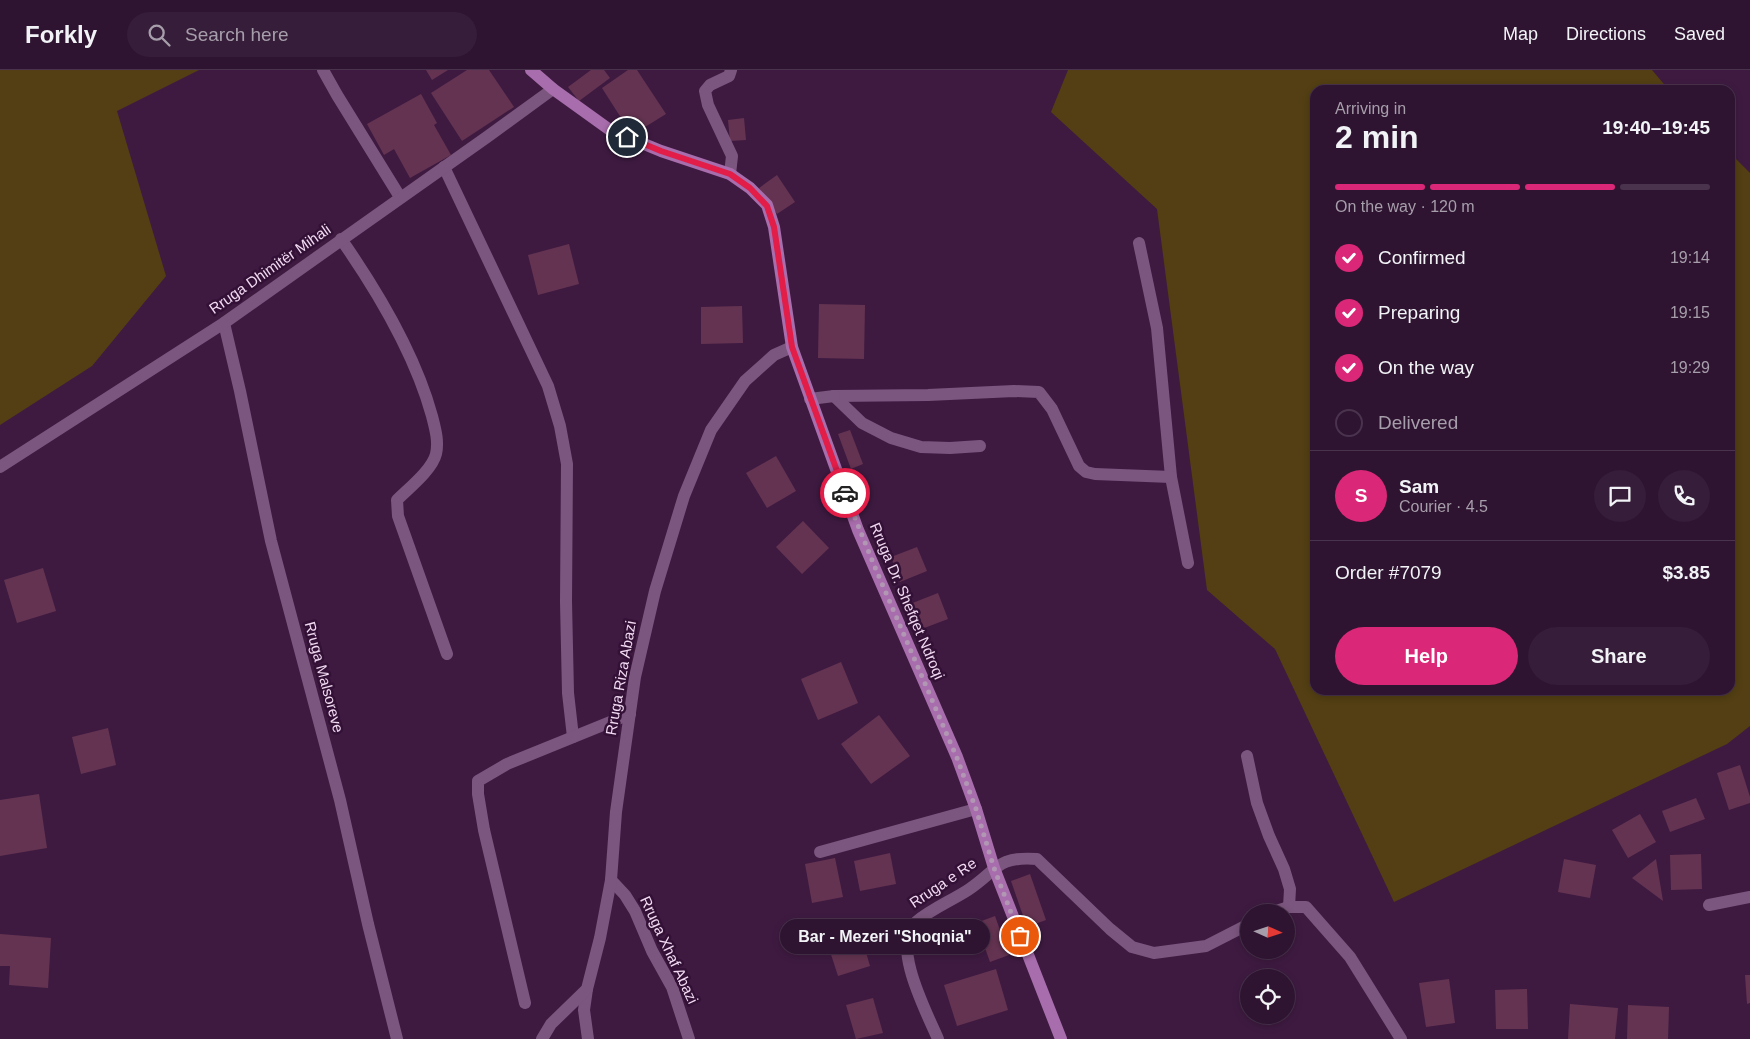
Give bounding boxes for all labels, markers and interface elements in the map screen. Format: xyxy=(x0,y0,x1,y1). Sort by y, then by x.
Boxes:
search box xyxy=(127,12,477,57)
text: Forkly xyxy=(25,21,97,48)
icon: search xyxy=(145,21,173,49)
text: Search here xyxy=(185,24,289,45)
text: Map xyxy=(1503,24,1538,44)
text: Directions xyxy=(1566,24,1646,44)
text: Saved xyxy=(1674,24,1725,44)
text: Arriving in xyxy=(1335,100,1406,117)
pin xyxy=(606,116,648,158)
text: 19:40–19:45 xyxy=(1602,117,1710,138)
text: 2 min xyxy=(1335,119,1419,155)
icon: home xyxy=(613,123,641,151)
text: On the way · 120 m xyxy=(1335,198,1475,215)
street label: Rruga Dhimitër Mihali xyxy=(206,220,334,317)
icon: check xyxy=(1335,244,1363,272)
text: Confirmed xyxy=(1378,247,1466,268)
text: 19:14 xyxy=(1670,249,1710,266)
icon: check xyxy=(1335,299,1363,327)
text: Preparing xyxy=(1378,302,1460,323)
text: 19:15 xyxy=(1670,304,1710,321)
icon: check xyxy=(1335,354,1363,382)
text: On the way xyxy=(1378,357,1474,378)
text: 19:29 xyxy=(1670,359,1710,376)
text: Delivered xyxy=(1378,412,1458,433)
courier xyxy=(820,468,870,518)
button: chat xyxy=(1594,470,1646,522)
button: phone xyxy=(1658,470,1710,522)
text: Sam xyxy=(1399,476,1439,497)
icon: car xyxy=(831,479,859,507)
text: S xyxy=(1355,485,1367,506)
text: Courier · 4.5 xyxy=(1399,498,1488,515)
street label: Rruga Dr. Shefqet Ndroqi xyxy=(867,520,948,682)
text: Order #7079 xyxy=(1335,562,1442,583)
text: $3.85 xyxy=(1662,562,1710,583)
street label: Rruga Riza Abazi xyxy=(602,619,639,736)
street label: Rruga Malsoreve xyxy=(301,620,347,734)
button: Help xyxy=(1335,627,1518,685)
button: Share xyxy=(1528,627,1710,685)
street label: Rruga e Re xyxy=(906,854,979,911)
street label: Rruga Xhaf Abazi xyxy=(637,893,702,1006)
north arrow xyxy=(1240,904,1295,959)
map controls xyxy=(1240,904,1295,1024)
pin xyxy=(999,915,1041,957)
callout: Bar - Mezeri "Shoqnia" xyxy=(780,918,990,954)
icon: bag xyxy=(1006,922,1034,950)
text: Bar - Mezeri "Shoqnia" xyxy=(798,928,972,945)
button: locate xyxy=(1240,969,1295,1024)

